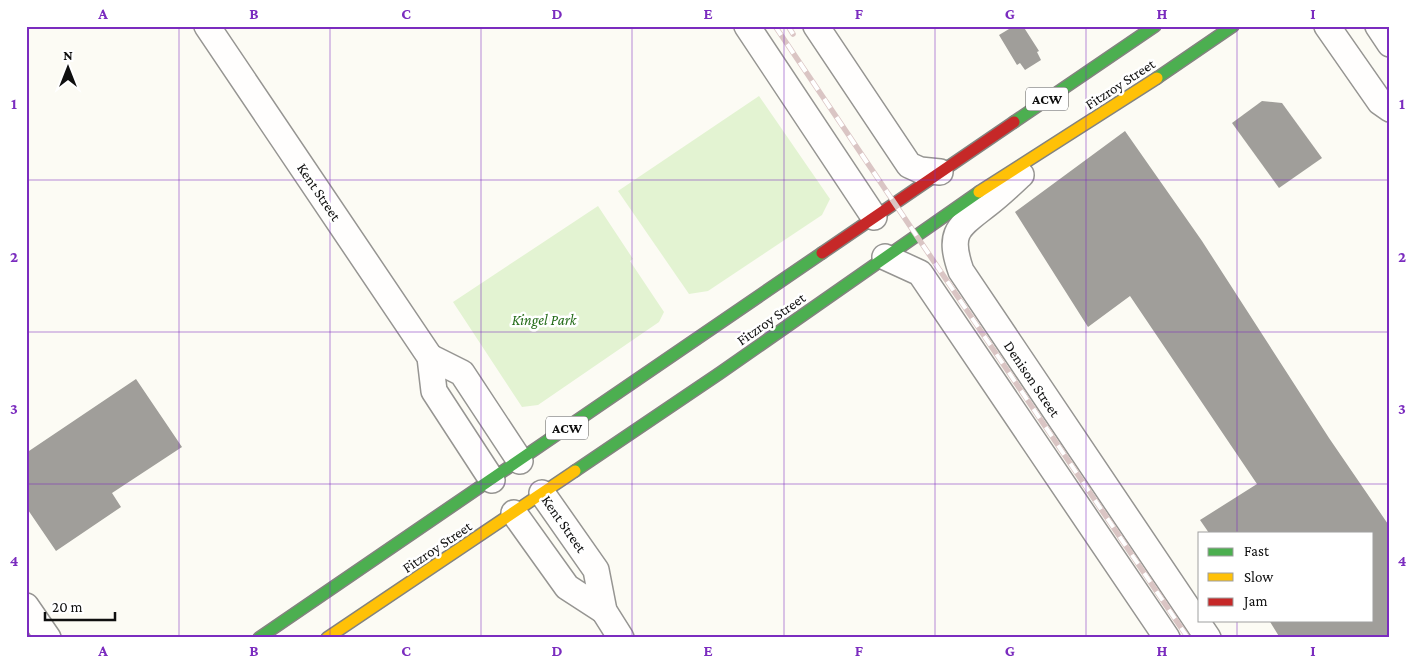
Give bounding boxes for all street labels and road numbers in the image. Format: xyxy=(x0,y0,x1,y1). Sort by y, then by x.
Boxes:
street label: Fitzroy Street xyxy=(1082,55,1159,113)
road number: ACW xyxy=(1026,88,1068,110)
street label: Kent Street xyxy=(294,160,345,225)
street label: Fitzroy Street xyxy=(734,289,810,349)
street label: Denison Street xyxy=(1001,338,1064,421)
road number: ACW xyxy=(546,416,588,439)
street label: Kent Street xyxy=(539,492,590,556)
street label: Fitzroy Street xyxy=(399,517,476,577)

